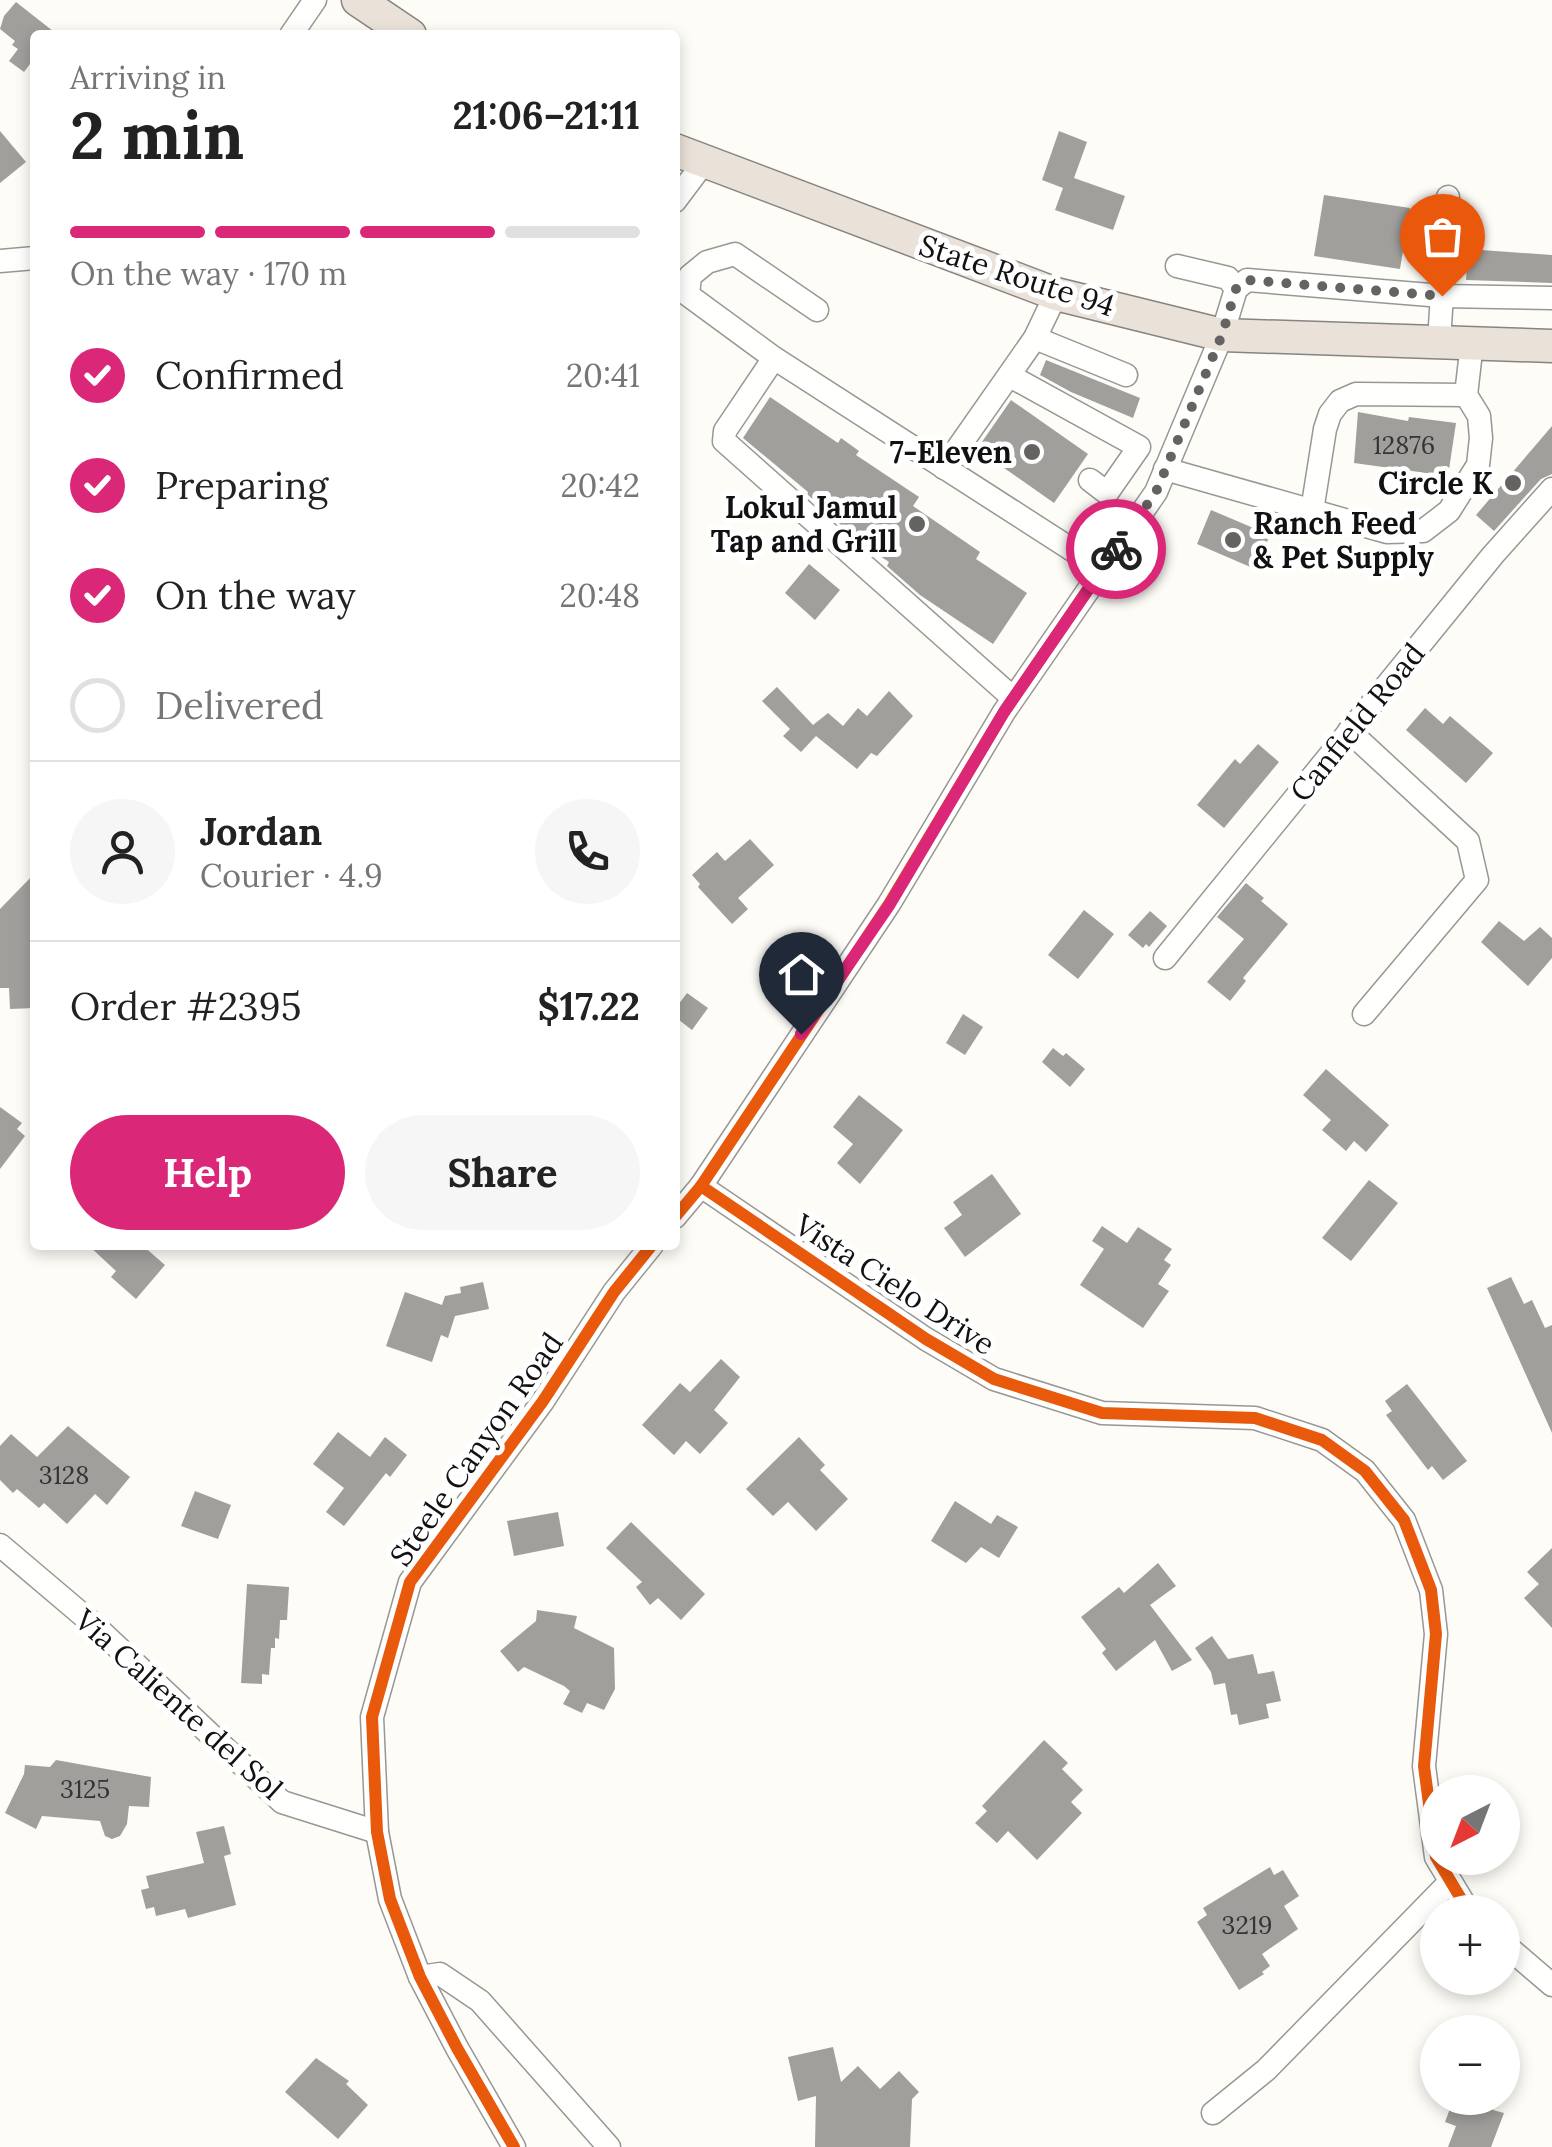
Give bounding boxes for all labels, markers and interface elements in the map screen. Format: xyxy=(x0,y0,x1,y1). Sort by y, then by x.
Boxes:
text: Arriving in xyxy=(70,57,226,98)
text: 21:06–21:11 xyxy=(452,91,640,139)
text: 2 min xyxy=(70,94,244,177)
pin xyxy=(1400,194,1485,297)
icon: bag xyxy=(1415,209,1470,264)
street label: State Route 94 xyxy=(915,226,1119,324)
text: On the way · 170 m xyxy=(70,253,347,294)
icon: check xyxy=(70,348,125,403)
text: Confirmed xyxy=(155,351,344,399)
text: 20:41 xyxy=(566,355,640,396)
house number: 12876 xyxy=(1373,429,1435,461)
place label: 7-Eleven xyxy=(890,433,1012,471)
marker: 7-Eleven xyxy=(1021,441,1043,463)
icon: check xyxy=(70,458,125,513)
text: Preparing xyxy=(155,461,328,509)
place label: Circle K xyxy=(1378,464,1494,502)
text: 20:42 xyxy=(560,465,640,506)
marker: Circle K xyxy=(1502,472,1524,494)
place label: Lokul Jamul Tap and Grill xyxy=(711,488,897,560)
courier xyxy=(1066,499,1166,599)
place label: Ranch Feed & Pet Supply xyxy=(1253,504,1434,577)
marker: Lokul Jamul Tap and Grill xyxy=(906,513,928,535)
icon: bike xyxy=(1089,522,1144,577)
marker: Ranch Feed & Pet Supply xyxy=(1222,529,1244,551)
icon: check xyxy=(70,568,125,623)
text: On the way xyxy=(155,571,356,619)
text: 20:48 xyxy=(560,575,640,616)
street label: Canfield Road xyxy=(1281,635,1433,809)
text: Delivered xyxy=(155,681,324,729)
button: person xyxy=(70,799,175,904)
button: phone xyxy=(535,799,640,904)
text: Jordan xyxy=(200,807,322,855)
text: Courier · 4.9 xyxy=(200,855,383,896)
pin xyxy=(759,932,844,1035)
icon: home xyxy=(774,947,829,1002)
text: Order #2395 xyxy=(70,982,301,1030)
text: $17.22 xyxy=(537,982,640,1030)
button: Help xyxy=(70,1115,345,1230)
button: Share xyxy=(365,1115,640,1230)
street label: Vista Cielo Drive xyxy=(787,1205,1002,1363)
street label: Steele Canyon Road xyxy=(381,1325,572,1574)
house number: 3128 xyxy=(39,1459,89,1491)
street label: Via Caliente del Sol xyxy=(66,1600,291,1807)
house number: 3125 xyxy=(60,1773,110,1805)
north arrow xyxy=(1420,1775,1520,1875)
map controls xyxy=(1420,1775,1520,2115)
button: + xyxy=(1420,1895,1520,1995)
house number: 3219 xyxy=(1222,1909,1272,1941)
button: − xyxy=(1420,2015,1520,2115)

